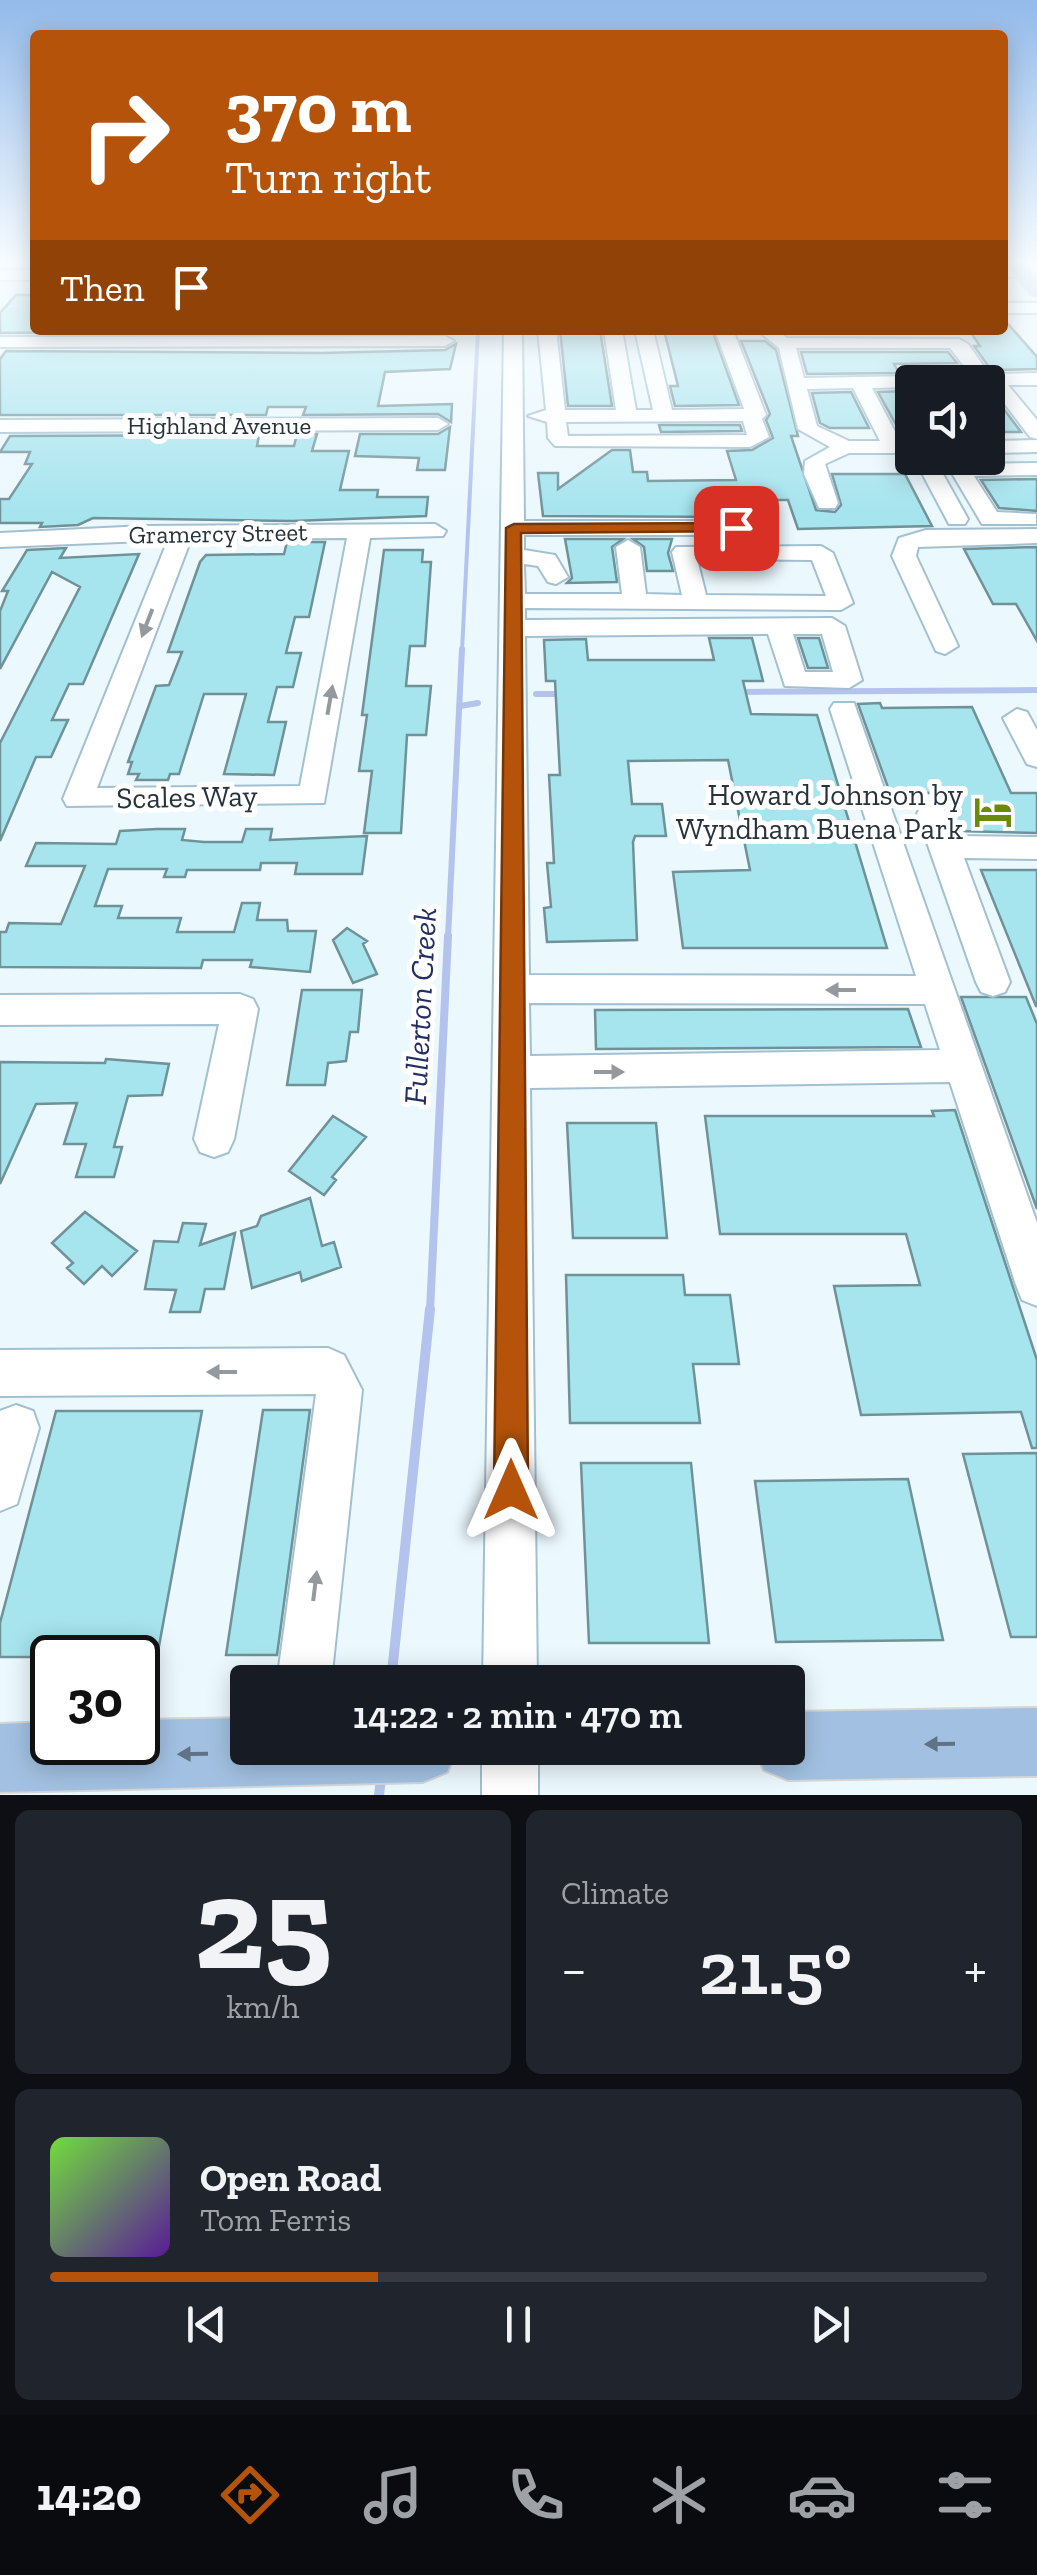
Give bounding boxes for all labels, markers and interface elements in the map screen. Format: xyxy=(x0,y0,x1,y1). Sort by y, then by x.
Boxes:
text: 370 m xyxy=(225,66,412,150)
icon: right xyxy=(60,70,190,200)
text: Turn right xyxy=(225,151,431,205)
icon: arrive xyxy=(164,260,219,315)
text: Then xyxy=(60,265,144,311)
map controls xyxy=(895,365,1005,475)
button: sound xyxy=(895,365,1005,475)
street label: Highland Avenue xyxy=(127,410,311,440)
pin xyxy=(694,486,779,571)
icon: arrive xyxy=(709,501,764,556)
street label: Gramercy Street xyxy=(128,516,308,550)
one-way arrow xyxy=(138,609,154,639)
one-way arrow xyxy=(323,683,338,715)
place label: Howard Johnson by Wyndham Buena Park xyxy=(676,777,964,847)
street label: Scales Way xyxy=(116,778,259,816)
hotel icon: Howard Johnson by Wyndham Buena Park xyxy=(972,791,1014,833)
water label: Fullerton Creek xyxy=(396,906,444,1106)
one-way arrow xyxy=(824,982,856,998)
one-way arrow xyxy=(594,1064,626,1080)
one-way arrow xyxy=(205,1364,237,1380)
position arrow xyxy=(459,1438,563,1542)
one-way arrow xyxy=(307,1569,323,1601)
speed limit sign: 30 xyxy=(30,1635,160,1765)
text: 14:22 · 2 min · 470 m xyxy=(353,1692,682,1738)
one-way arrow xyxy=(923,1736,955,1752)
one-way arrow xyxy=(177,1746,209,1762)
text: 25 xyxy=(194,1845,332,2001)
text: Climate xyxy=(561,1874,669,1912)
text: 21.5° xyxy=(699,1923,852,2013)
text: − xyxy=(561,1936,587,2002)
text: + xyxy=(964,1936,987,2002)
text: km/h xyxy=(226,1988,300,2026)
text: Open Road xyxy=(200,2155,382,2201)
text: Tom Ferris xyxy=(200,2201,351,2239)
icon: previous xyxy=(179,2297,234,2352)
icon: pause xyxy=(491,2297,546,2352)
icon: next xyxy=(803,2297,858,2352)
icon: directions xyxy=(215,2460,285,2530)
icon: music xyxy=(358,2460,428,2530)
icon: phone xyxy=(501,2460,571,2530)
icon: climate xyxy=(644,2460,714,2530)
icon: car xyxy=(787,2460,857,2530)
icon: filters xyxy=(930,2460,1000,2530)
text: 14:20 xyxy=(37,2468,142,2522)

